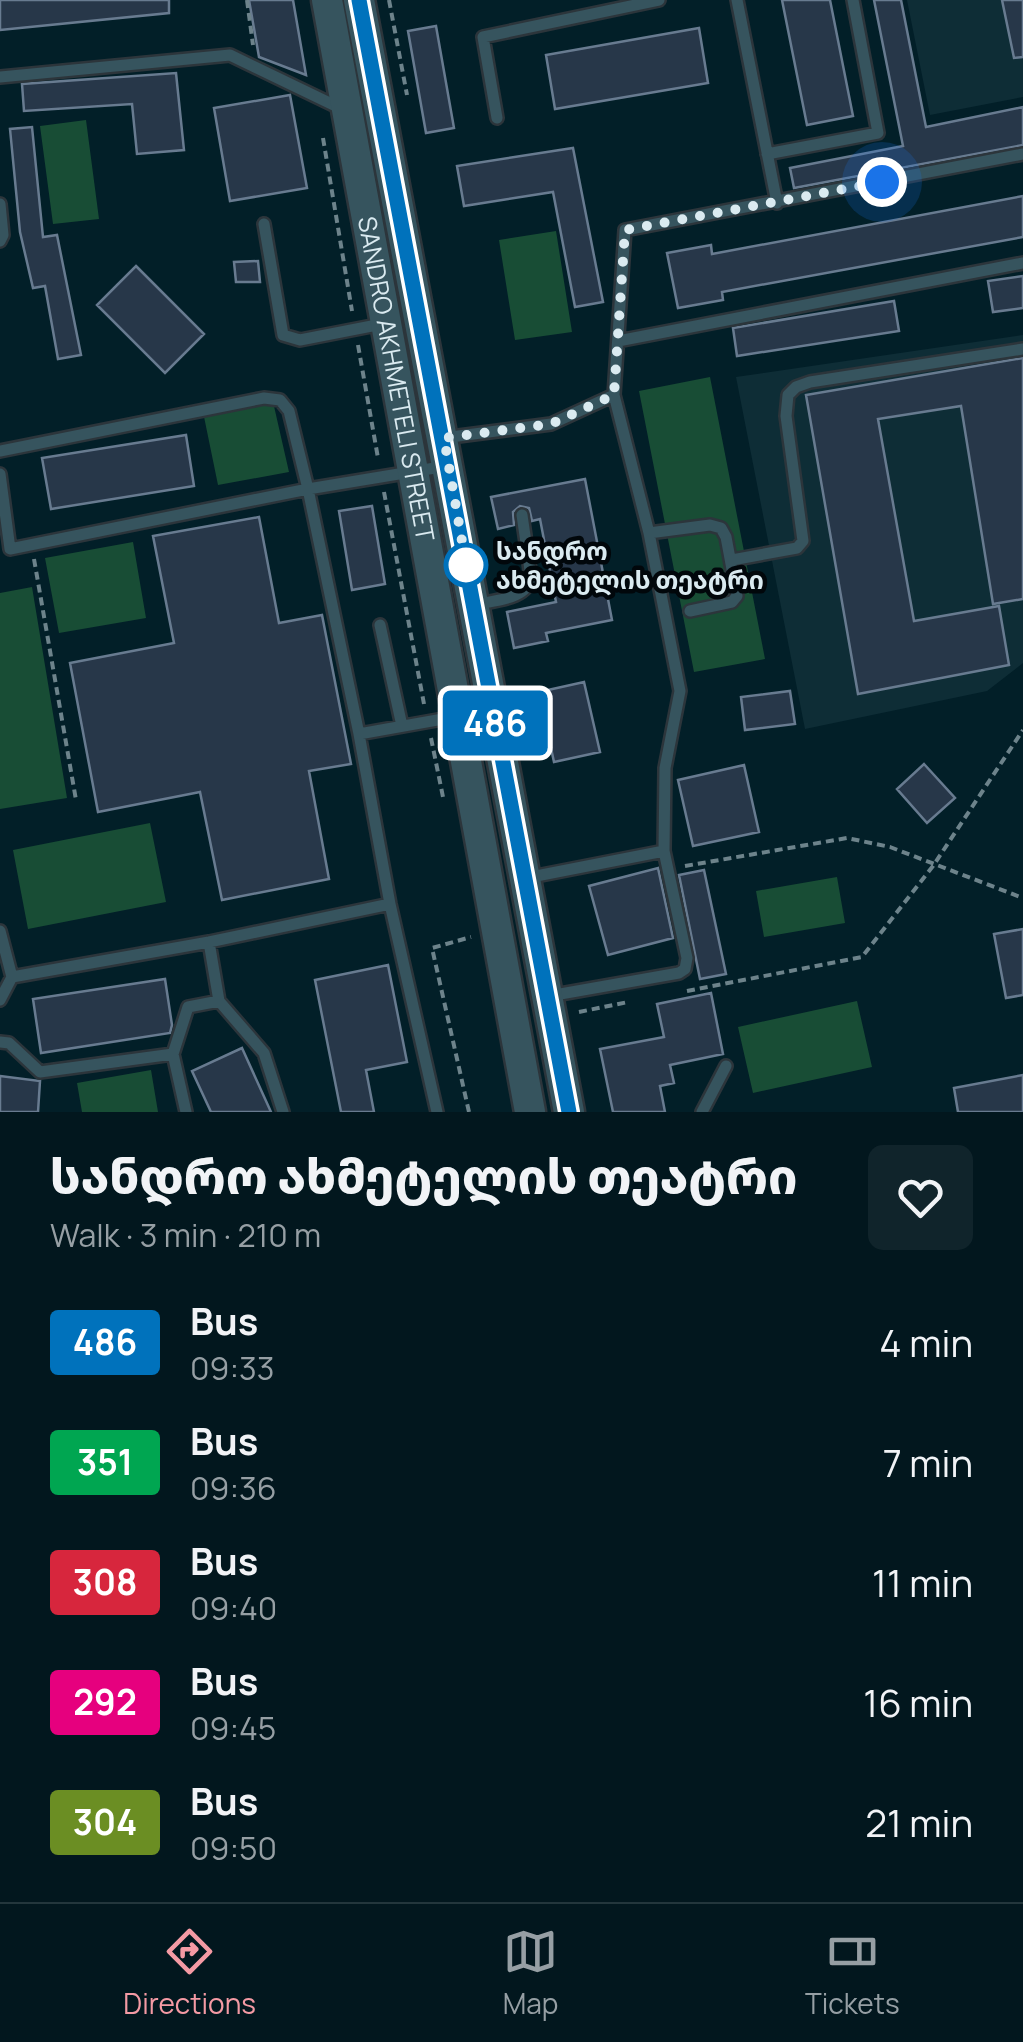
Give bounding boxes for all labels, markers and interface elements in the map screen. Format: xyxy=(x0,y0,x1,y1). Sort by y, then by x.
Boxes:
your location xyxy=(857,157,907,207)
street label: SANDRO AKHMETELI STREET xyxy=(350,213,443,544)
place label: სანდრო ახმეტელის თეატრი xyxy=(496,533,764,597)
marker: სანდრო ახმეტელის თეატრი xyxy=(445,544,487,586)
line badge: 486 xyxy=(438,690,552,756)
text: 486 xyxy=(463,699,527,747)
text: სანდრო ახმეტელის თეატრი xyxy=(50,1143,797,1208)
button: heart xyxy=(868,1145,973,1250)
text: Walk · 3 min · 210 m xyxy=(50,1213,321,1257)
text: Bus xyxy=(190,1294,258,1346)
text: 4 min xyxy=(879,1316,973,1368)
text: 486 xyxy=(73,1318,137,1366)
text: 09:33 xyxy=(190,1346,274,1390)
text: Bus xyxy=(190,1414,258,1466)
text: 7 min xyxy=(883,1436,973,1488)
text: 351 xyxy=(77,1438,133,1486)
text: 09:36 xyxy=(190,1466,277,1510)
text: Bus xyxy=(190,1534,258,1586)
text: 11 min xyxy=(872,1556,973,1608)
text: 308 xyxy=(73,1558,137,1606)
text: 09:40 xyxy=(190,1586,277,1630)
text: Bus xyxy=(190,1654,258,1706)
text: 16 min xyxy=(863,1676,973,1728)
text: 292 xyxy=(73,1678,137,1726)
text: 09:45 xyxy=(190,1706,276,1750)
text: Bus xyxy=(190,1774,258,1826)
text: 21 min xyxy=(865,1796,973,1848)
text: 304 xyxy=(73,1798,137,1846)
text: 09:50 xyxy=(190,1826,277,1870)
tab: Directions xyxy=(123,1924,256,2022)
tab: Map xyxy=(503,1924,558,2022)
tab: Tickets xyxy=(805,1924,900,2022)

